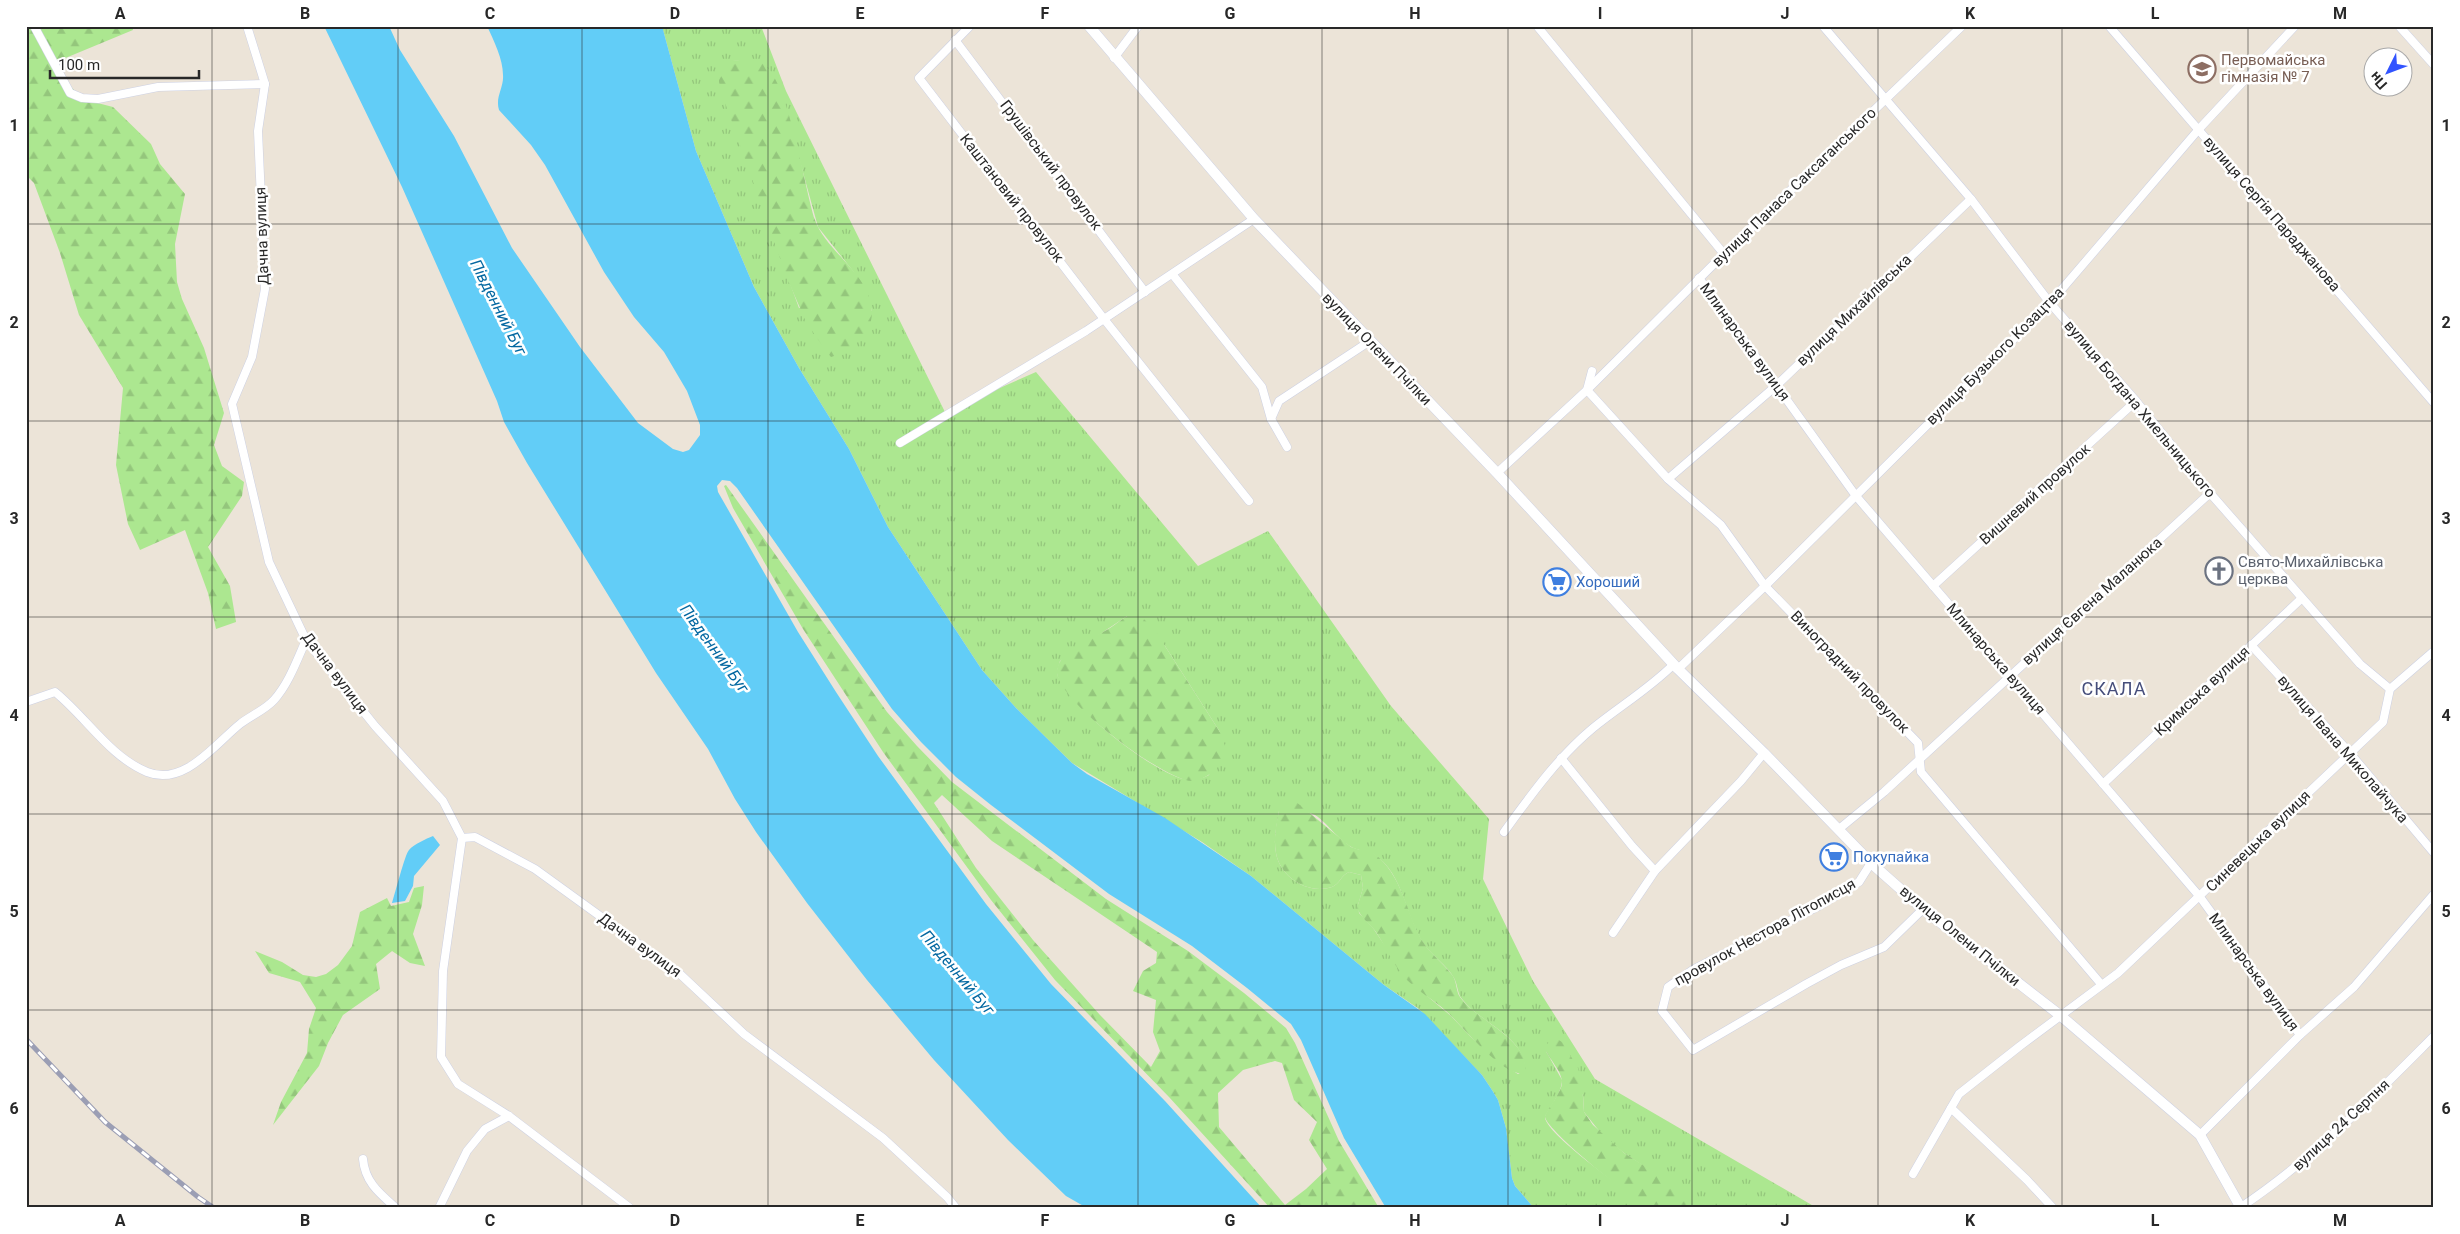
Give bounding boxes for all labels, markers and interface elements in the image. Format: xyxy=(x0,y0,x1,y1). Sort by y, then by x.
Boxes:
text: A xyxy=(115,4,126,23)
text: B xyxy=(300,4,310,23)
text: C xyxy=(485,4,495,23)
text: D xyxy=(670,4,680,23)
text: E xyxy=(856,4,865,23)
text: F xyxy=(1041,4,1050,23)
text: G xyxy=(1225,4,1236,23)
text: H xyxy=(1409,4,1421,23)
text: I xyxy=(1598,4,1602,23)
text: J xyxy=(1781,4,1789,23)
text: K xyxy=(1965,4,1976,23)
text: L xyxy=(2151,4,2160,23)
text: M xyxy=(2333,4,2347,23)
scale bar xyxy=(50,48,199,80)
north arrow xyxy=(2362,48,2412,98)
place label: Первомайська гімназія № 7 xyxy=(2221,51,2325,86)
school or university icon: Первомайська гімназія № 7 xyxy=(2187,54,2217,84)
text: 100 m xyxy=(58,56,100,74)
text: Пн xyxy=(2366,69,2390,93)
street label: Грушівський провулок xyxy=(996,96,1106,234)
street label: вулиця Панаса Саксаганського xyxy=(1708,104,1880,270)
text: 1 xyxy=(9,116,19,135)
text: 1 xyxy=(2441,116,2451,135)
street label: Каштановий провулок xyxy=(956,130,1068,266)
street label: вулиця Сергія Параджанова xyxy=(2200,133,2344,295)
street label: Дачна вулиця xyxy=(251,187,273,285)
street label: вулиця Михайлівська xyxy=(1793,250,1915,370)
water label: Південний Буг xyxy=(466,256,531,360)
street label: Млинарська вулиця xyxy=(1696,279,1794,405)
street label: вулиця Бузького Козацтва xyxy=(1922,283,2068,429)
street label: вулиця Олени Пчілки xyxy=(1319,289,1435,409)
text: 2 xyxy=(9,313,19,332)
text: 2 xyxy=(2441,313,2451,332)
street label: вулиця Богдана Хмельницького xyxy=(2060,317,2220,501)
street label: Вишневий провулок xyxy=(1976,440,2094,548)
text: 3 xyxy=(9,509,19,528)
text: 3 xyxy=(2441,509,2451,528)
street label: вулиця Євгена Маланюка xyxy=(2018,533,2166,669)
place label: Свято-Михайлівська церква xyxy=(2238,553,2383,588)
church icon: Свято-Михайлівська церква xyxy=(2204,556,2234,586)
supermarket icon: Хороший xyxy=(1542,567,1572,597)
place label: Хороший xyxy=(1576,573,1640,591)
water label: Південний Буг xyxy=(676,600,754,697)
street label: Млинарська вулиця xyxy=(1943,600,2049,718)
street label: Виноградний провулок xyxy=(1787,607,1913,737)
street label: Дачна вулиця xyxy=(298,628,372,718)
street label: Кримська вулиця xyxy=(2151,642,2253,740)
street label: вулиця Івана Миколайчука xyxy=(2274,671,2412,827)
district label: СКАЛА xyxy=(2082,678,2146,699)
text: 4 xyxy=(9,706,19,725)
text: 4 xyxy=(2441,706,2451,725)
street label: Синевецька вулиця xyxy=(2202,786,2314,896)
supermarket icon: Покупайка xyxy=(1819,842,1849,872)
place label: Покупайка xyxy=(1853,848,1929,866)
street label: провулок Нестора Літописця xyxy=(1671,875,1859,989)
street label: вулиця Олени Пчілки xyxy=(1896,882,2024,990)
text: 5 xyxy=(9,902,19,921)
text: 5 xyxy=(2441,902,2451,921)
street label: Дачна вулиця xyxy=(595,909,685,981)
street label: Млинарська вулиця xyxy=(2205,909,2303,1035)
water label: Південний Буг xyxy=(917,926,1000,1020)
street label: вулиця 24 Серпня xyxy=(2289,1076,2393,1174)
text: 6 xyxy=(9,1099,19,1118)
text: 6 xyxy=(2441,1099,2451,1118)
text: A xyxy=(115,1211,126,1230)
text: B xyxy=(300,1211,310,1230)
text: C xyxy=(485,1211,495,1230)
text: D xyxy=(670,1211,680,1230)
text: E xyxy=(856,1211,865,1230)
text: F xyxy=(1041,1211,1050,1230)
text: G xyxy=(1225,1211,1236,1230)
text: H xyxy=(1409,1211,1421,1230)
text: I xyxy=(1598,1211,1602,1230)
text: J xyxy=(1781,1211,1789,1230)
text: K xyxy=(1965,1211,1976,1230)
text: L xyxy=(2151,1211,2160,1230)
text: M xyxy=(2333,1211,2347,1230)

